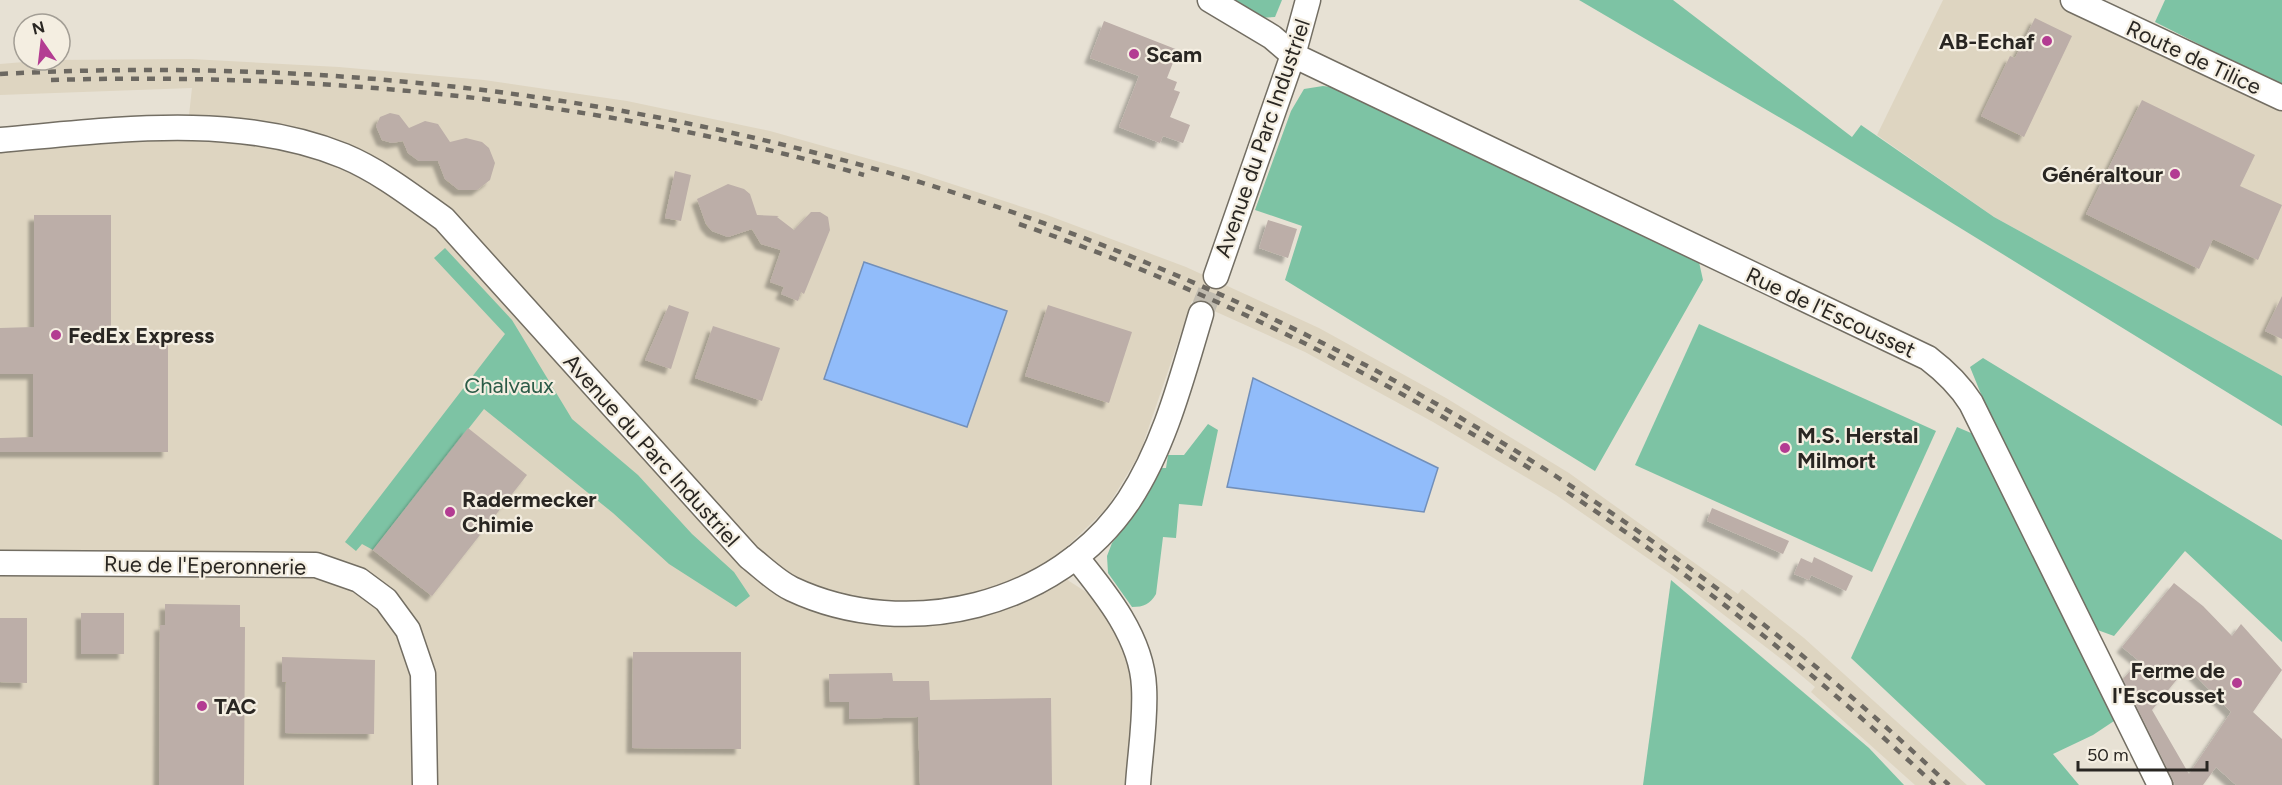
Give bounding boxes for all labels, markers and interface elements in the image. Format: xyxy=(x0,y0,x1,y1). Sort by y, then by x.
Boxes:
north arrow xyxy=(12,12,72,72)
street label: Route de Tilice xyxy=(2122,14,2266,101)
street label: Avenue du Parc Industriel xyxy=(1209,15,1316,261)
text: N xyxy=(30,17,47,39)
place label: AB-Echaf xyxy=(1939,28,2035,55)
marker: AB-Echaf xyxy=(2040,34,2054,48)
place label: Scam xyxy=(1146,41,1202,68)
marker: Scam xyxy=(1127,47,1141,61)
place label: Généraltour xyxy=(2042,161,2164,188)
marker: Généraltour xyxy=(2168,167,2182,181)
street label: Rue de l'Escousset xyxy=(1742,261,1920,364)
place label: FedEx Express xyxy=(68,322,214,349)
marker: FedEx Express xyxy=(49,328,63,342)
street label: Avenue du Parc Industriel xyxy=(558,348,745,552)
park label: Chalvaux xyxy=(464,372,554,399)
place label: M.S. Herstal Milmort xyxy=(1797,422,1918,474)
marker: M.S. Herstal Milmort xyxy=(1778,441,1792,455)
place label: Radermecker Chimie xyxy=(462,486,597,538)
marker: Radermecker Chimie xyxy=(443,505,457,519)
street label: Rue de l'Eperonnerie xyxy=(104,550,306,581)
place label: Ferme de l'Escousset xyxy=(2112,657,2225,709)
marker: Ferme de l'Escousset xyxy=(2230,676,2244,690)
place label: TAC xyxy=(214,693,257,720)
marker: TAC xyxy=(195,699,209,713)
scale bar xyxy=(2078,734,2207,772)
text: 50 m xyxy=(2087,744,2129,766)

